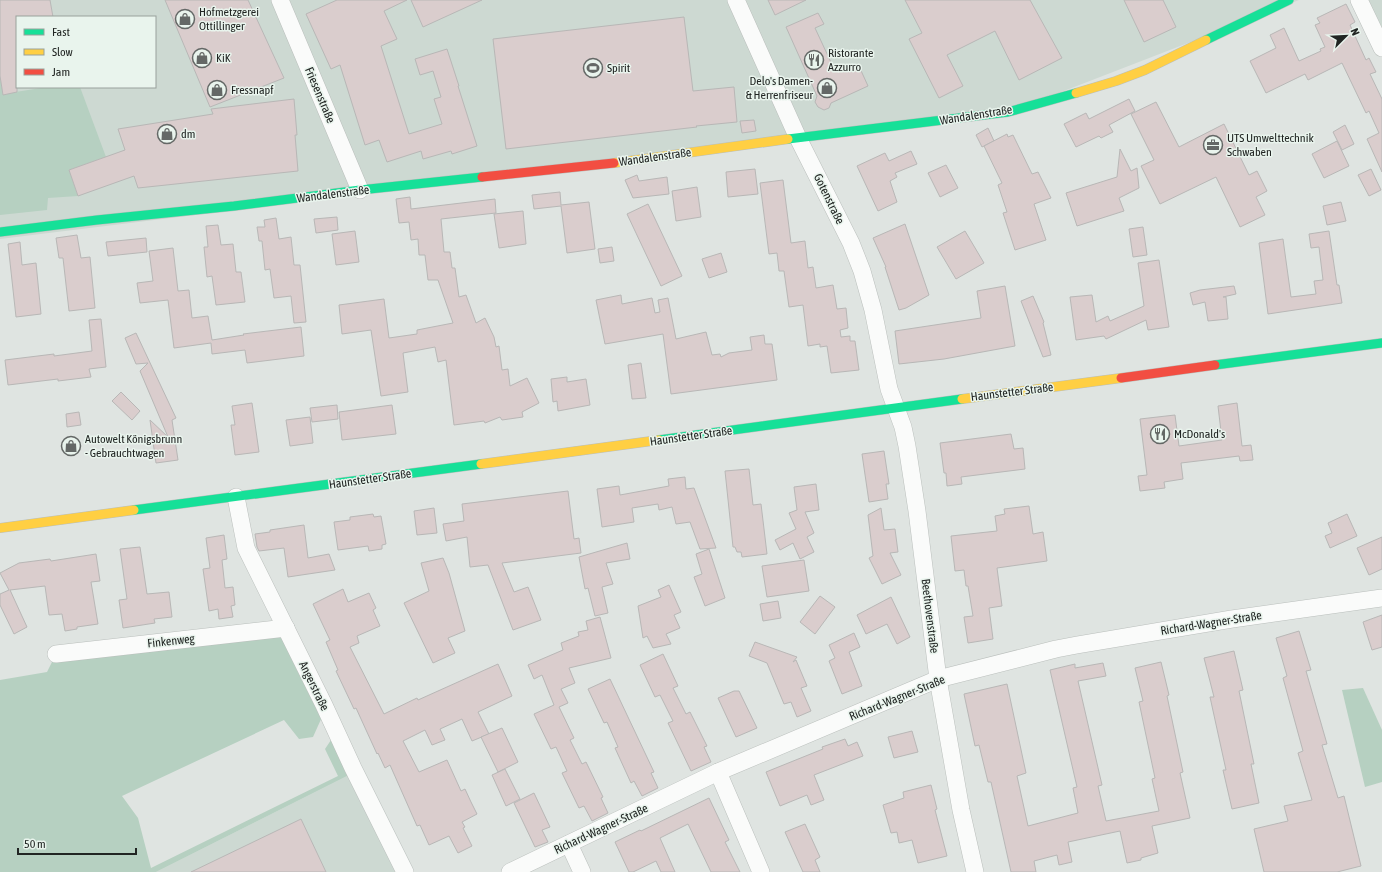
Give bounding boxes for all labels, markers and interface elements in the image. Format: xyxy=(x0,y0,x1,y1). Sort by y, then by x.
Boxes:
place label: Hofmetzgerei Ottillinger xyxy=(199,5,259,33)
shop icon: Hofmetzgerei Ottillinger xyxy=(174,8,196,30)
legend xyxy=(16,16,156,88)
north arrow xyxy=(1326,16,1366,56)
text: Fast xyxy=(52,25,70,39)
text: N xyxy=(1348,27,1362,37)
text: Slow xyxy=(52,45,73,59)
place label: Ristorante Azzurro xyxy=(828,46,873,74)
shop icon: KiK xyxy=(191,47,213,69)
restaurant icon: Ristorante Azzurro xyxy=(803,49,825,71)
place label: KiK xyxy=(216,51,231,65)
sports icon: Spirit xyxy=(582,57,604,79)
place label: Spirit xyxy=(607,61,631,75)
text: Jam xyxy=(52,65,70,79)
street label: Friesenstraße xyxy=(302,65,338,125)
place label: Delo's Damen- & Herrenfriseur xyxy=(746,74,813,102)
shop icon: Delo's Damen- & Herrenfriseur xyxy=(816,77,838,99)
shop icon: Fressnapf xyxy=(206,79,228,101)
place label: Fressnapf xyxy=(231,83,274,97)
street label: Wandalenstraße xyxy=(939,102,1013,128)
shop icon: dm xyxy=(156,123,178,145)
place label: dm xyxy=(181,127,195,141)
place label: UTS Umwelttechnik Schwaben xyxy=(1227,131,1314,159)
office icon: UTS Umwelttechnik Schwaben xyxy=(1202,134,1224,156)
street label: Wandalenstraße xyxy=(618,145,692,169)
street label: Gotenstraße xyxy=(811,172,847,226)
street label: Wandalenstraße xyxy=(296,183,370,205)
street label: Haunstetter Straße xyxy=(970,380,1054,404)
street label: Haunstetter Straße xyxy=(649,423,733,449)
restaurant icon: McDonald's xyxy=(1149,423,1171,445)
place label: McDonald's xyxy=(1174,427,1225,441)
place label: Autowelt Königsbrunn - Gebrauchtwagen xyxy=(85,432,182,460)
shop icon: Autowelt Königsbrunn - Gebrauchtwagen xyxy=(60,435,82,457)
street label: Haunstetter Straße xyxy=(328,466,412,492)
street label: Beethovenstraße xyxy=(918,578,942,654)
street label: Richard-Wagner-Straße xyxy=(1159,608,1263,638)
street label: Finkenweg xyxy=(147,631,196,650)
street label: Angerstraße xyxy=(296,659,332,713)
street label: Richard-Wagner-Straße xyxy=(847,672,947,724)
street label: Richard-Wagner-Straße xyxy=(552,801,650,857)
scale bar xyxy=(18,830,136,856)
text: 50 m xyxy=(24,837,46,851)

